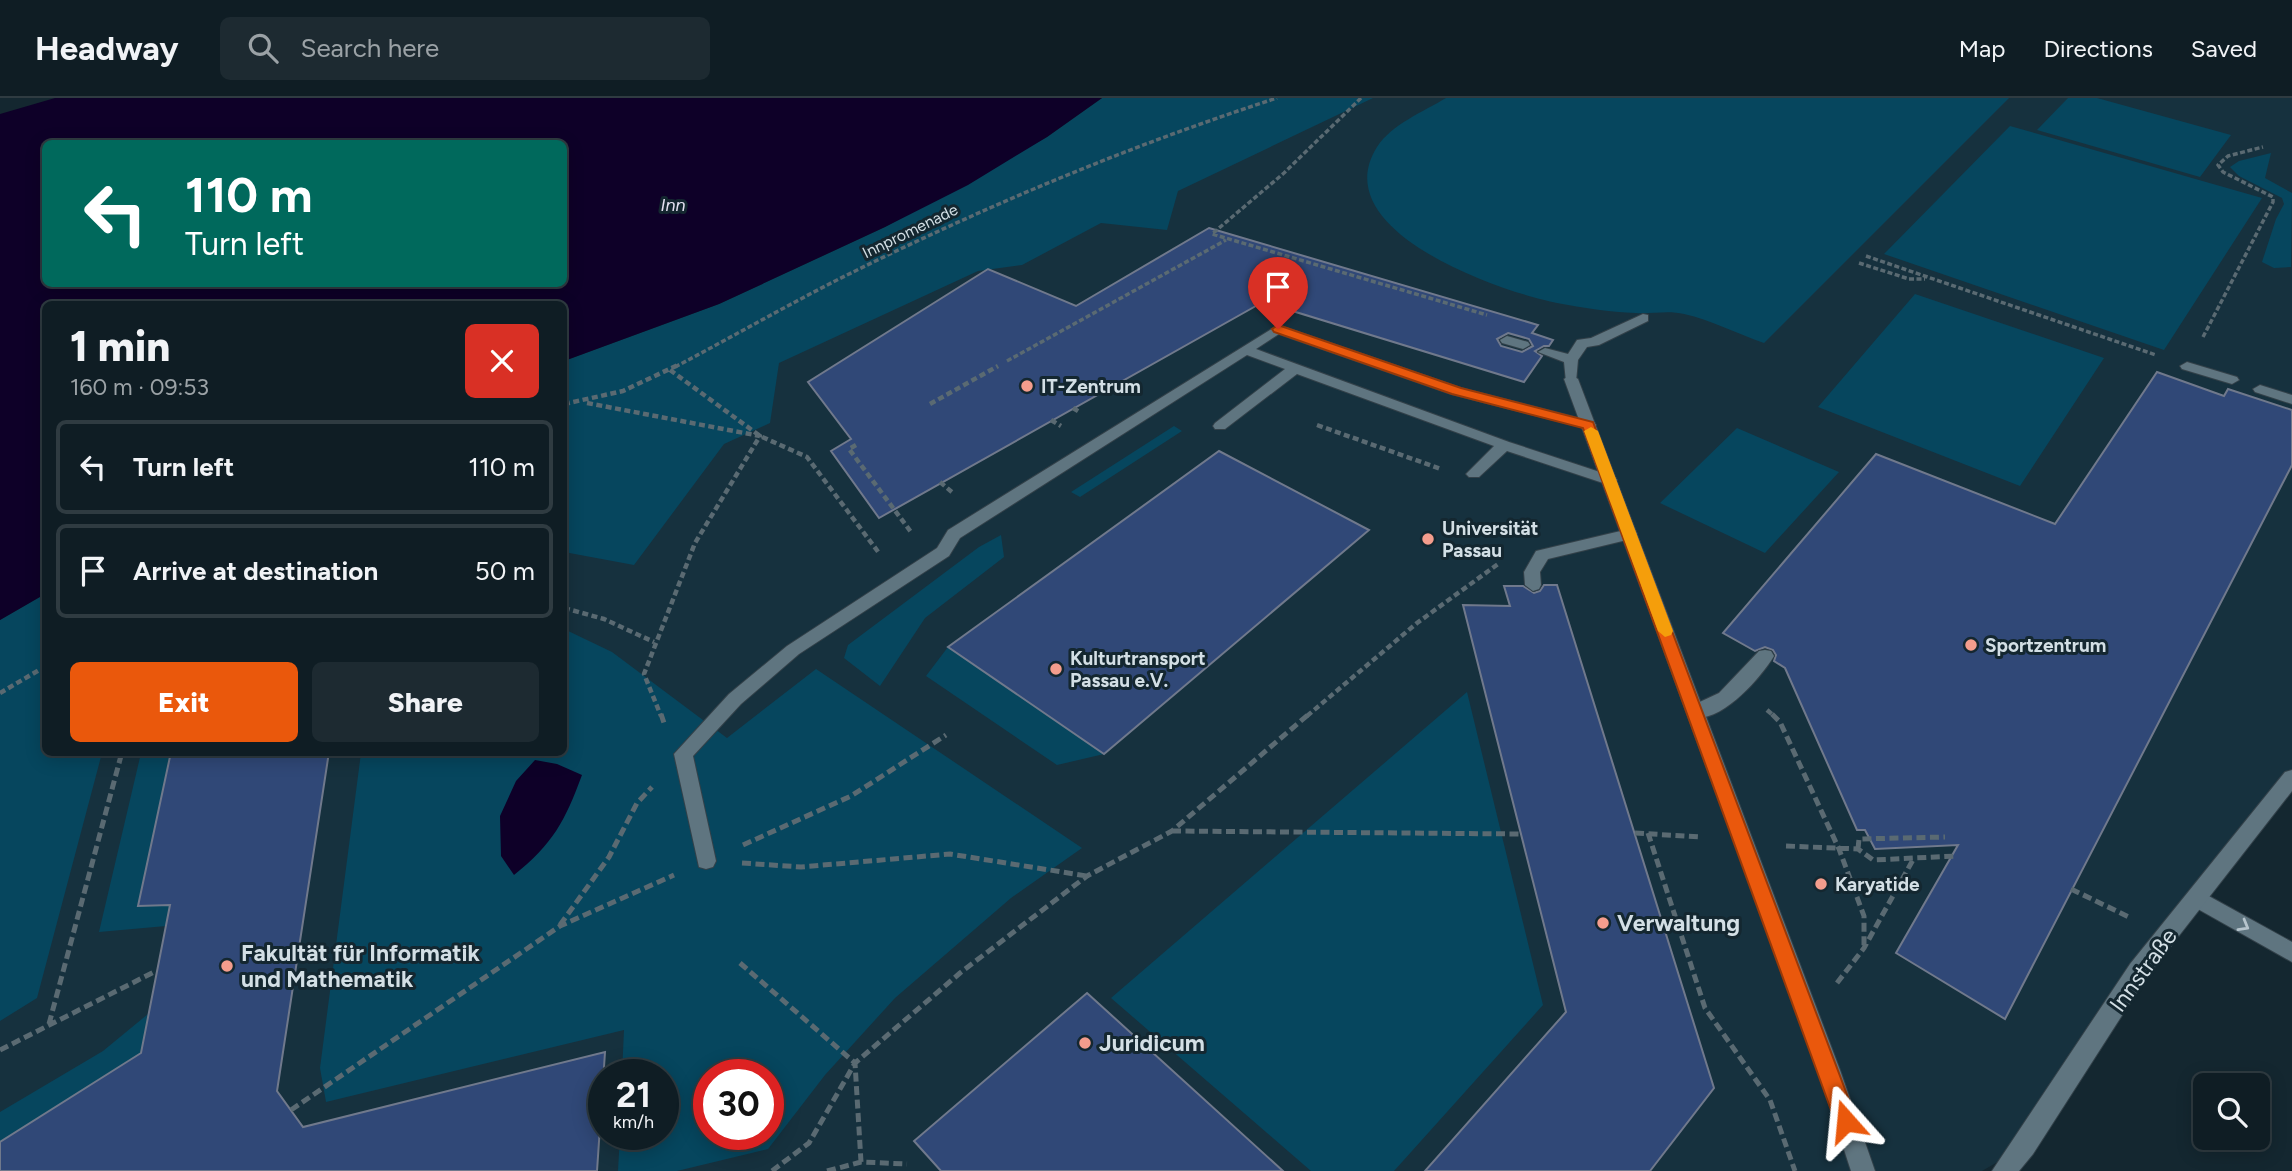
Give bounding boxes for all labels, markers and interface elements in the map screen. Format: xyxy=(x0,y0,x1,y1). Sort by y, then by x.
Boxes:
search box xyxy=(220,17,710,80)
text: Headway xyxy=(35,29,178,68)
icon: search xyxy=(244,29,282,67)
text: Search here xyxy=(300,32,439,64)
text: Map xyxy=(1959,34,2005,63)
text: Directions xyxy=(2043,34,2153,63)
text: Saved xyxy=(2191,34,2257,63)
text: 110 m xyxy=(185,165,313,224)
icon: left xyxy=(70,168,161,259)
water label: Inn xyxy=(661,194,685,216)
street label: Innpromenade xyxy=(859,200,961,262)
text: Turn left xyxy=(185,225,304,263)
pin xyxy=(1248,257,1308,329)
icon: arrive xyxy=(1259,268,1297,306)
text: 1 min xyxy=(70,321,170,372)
button: close xyxy=(465,324,539,398)
text: 160 m · 09:53 xyxy=(70,373,209,401)
place label: IT-Zentrum xyxy=(1041,375,1141,398)
marker: IT-Zentrum xyxy=(1019,378,1035,394)
icon: left xyxy=(74,448,112,486)
text: Turn left xyxy=(133,451,234,483)
text: 110 m xyxy=(468,451,535,483)
place label: Universität Passau xyxy=(1442,517,1539,562)
marker: Universität Passau xyxy=(1420,531,1436,547)
icon: arrive xyxy=(74,552,112,590)
text: Arrive at destination xyxy=(133,555,378,587)
text: 50 m xyxy=(475,555,535,587)
place label: Sportzentrum xyxy=(1985,634,2106,657)
marker: Sportzentrum xyxy=(1963,637,1979,653)
place label: Kulturtransport Passau e.V. xyxy=(1070,647,1206,692)
marker: Kulturtransport Passau e.V. xyxy=(1048,661,1064,677)
button: Exit xyxy=(70,662,298,742)
button: Share xyxy=(312,662,539,742)
place label: Karyatide xyxy=(1835,873,1920,896)
marker: Karyatide xyxy=(1813,876,1829,892)
place label: Verwaltung xyxy=(1617,909,1740,937)
marker: Verwaltung xyxy=(1595,915,1611,931)
one-way arrow xyxy=(2237,918,2249,931)
street label: Innstraße xyxy=(2103,923,2183,1017)
place label: Fakultät für Informatik und Mathematik xyxy=(241,939,480,993)
marker: Fakultät für Informatik und Mathematik xyxy=(219,958,235,974)
place label: Juridicum xyxy=(1099,1029,1205,1057)
marker: Juridicum xyxy=(1077,1035,1093,1051)
speed limit sign: 30 xyxy=(693,1059,784,1150)
map controls xyxy=(2193,1073,2270,1150)
button: search xyxy=(2193,1073,2270,1150)
text: 21 xyxy=(616,1074,651,1116)
position arrow xyxy=(1809,1084,1883,1158)
text: km/h xyxy=(613,1111,654,1133)

